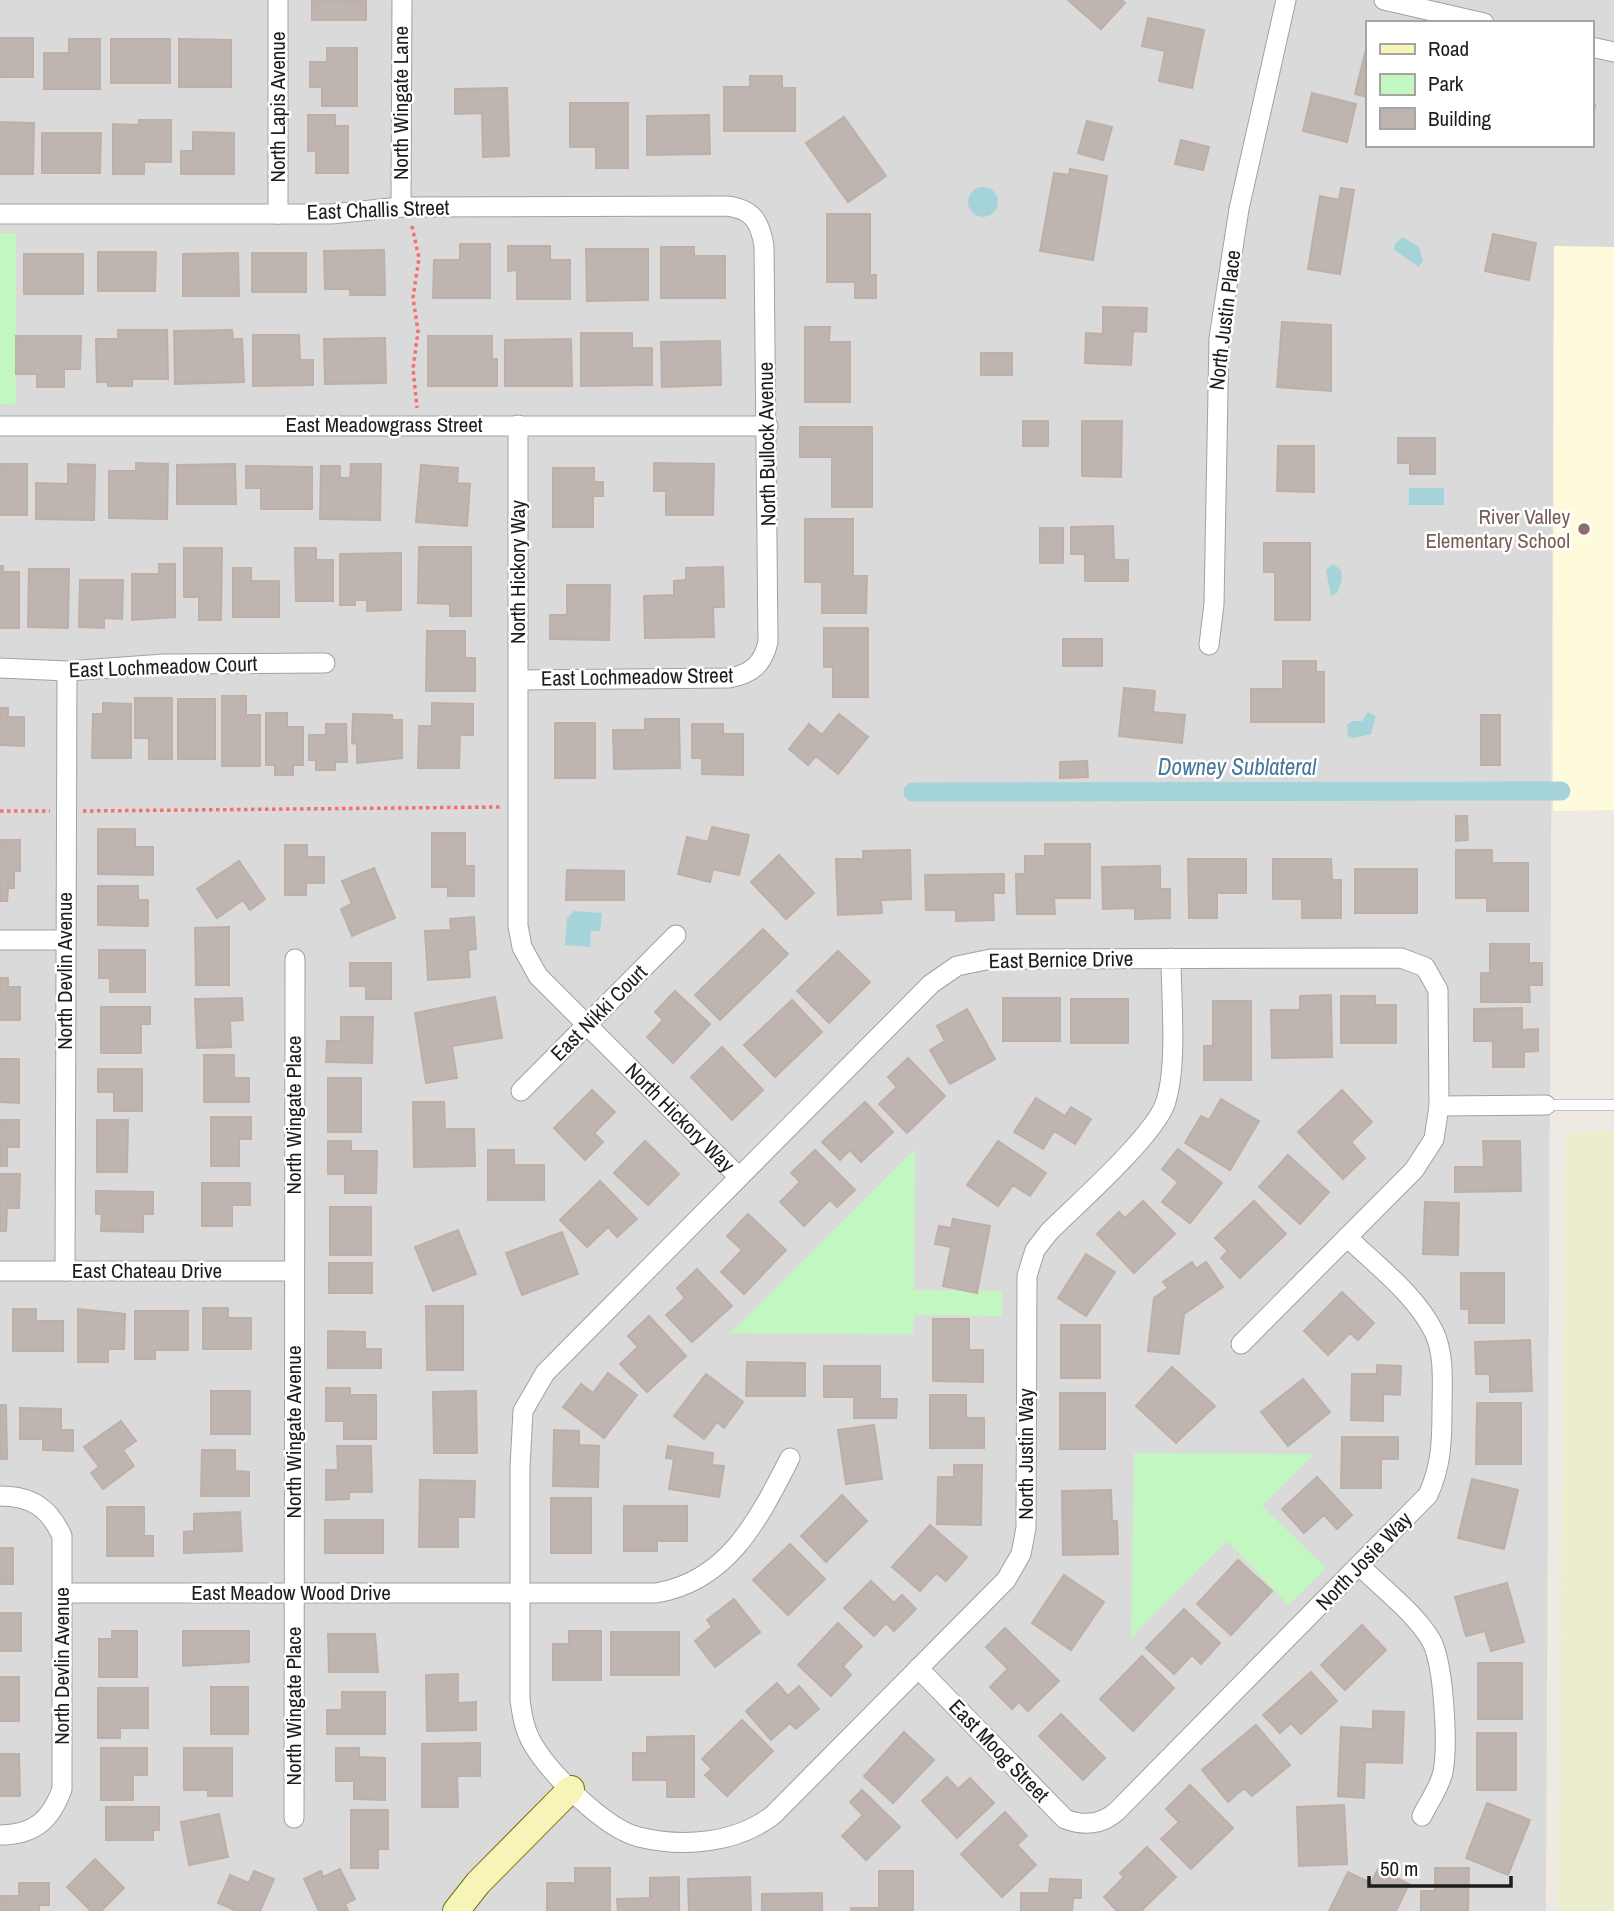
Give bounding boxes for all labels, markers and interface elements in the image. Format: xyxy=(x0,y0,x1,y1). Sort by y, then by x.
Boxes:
legend xyxy=(1366,21,1593,147)
street label: North Wingate Lane xyxy=(386,26,415,180)
street label: North Lapis Avenue xyxy=(263,32,292,182)
text: Road xyxy=(1428,34,1469,63)
text: Park xyxy=(1428,69,1464,98)
text: Building xyxy=(1428,104,1492,133)
street label: East Challis Street xyxy=(306,193,450,226)
street label: North Justin Place xyxy=(1202,248,1247,392)
street label: North Bullock Avenue xyxy=(751,362,782,526)
street label: East Meadowgrass Street xyxy=(285,410,483,439)
street label: North Hickory Way xyxy=(503,500,532,644)
place label: River Valley Elementary School xyxy=(1425,502,1570,555)
marker: River Valley Elementary School xyxy=(1576,521,1592,537)
street label: East Lochmeadow Court xyxy=(68,649,258,684)
street label: East Lochmeadow Street xyxy=(541,660,734,693)
water label: Downey Sublateral xyxy=(1158,751,1317,782)
street label: North Devlin Avenue xyxy=(50,892,79,1050)
street label: East Bernice Drive xyxy=(988,944,1133,975)
street label: East Nikki Court xyxy=(544,958,653,1067)
street label: North Wingate Place xyxy=(279,1036,308,1194)
street label: North Hickory Way xyxy=(619,1056,742,1179)
street label: East Chateau Drive xyxy=(72,1256,222,1285)
street label: North Wingate Avenue xyxy=(279,1346,308,1518)
street label: North Justin Way xyxy=(1011,1388,1040,1520)
street label: North Josie Way xyxy=(1309,1505,1418,1616)
street label: East Meadow Wood Drive xyxy=(191,1578,391,1607)
street label: North Devlin Avenue xyxy=(47,1587,76,1745)
street label: North Wingate Place xyxy=(279,1627,308,1785)
street label: East Moog Street xyxy=(943,1693,1056,1809)
scale bar xyxy=(1369,1844,1511,1888)
text: 50 m xyxy=(1380,1854,1418,1883)

